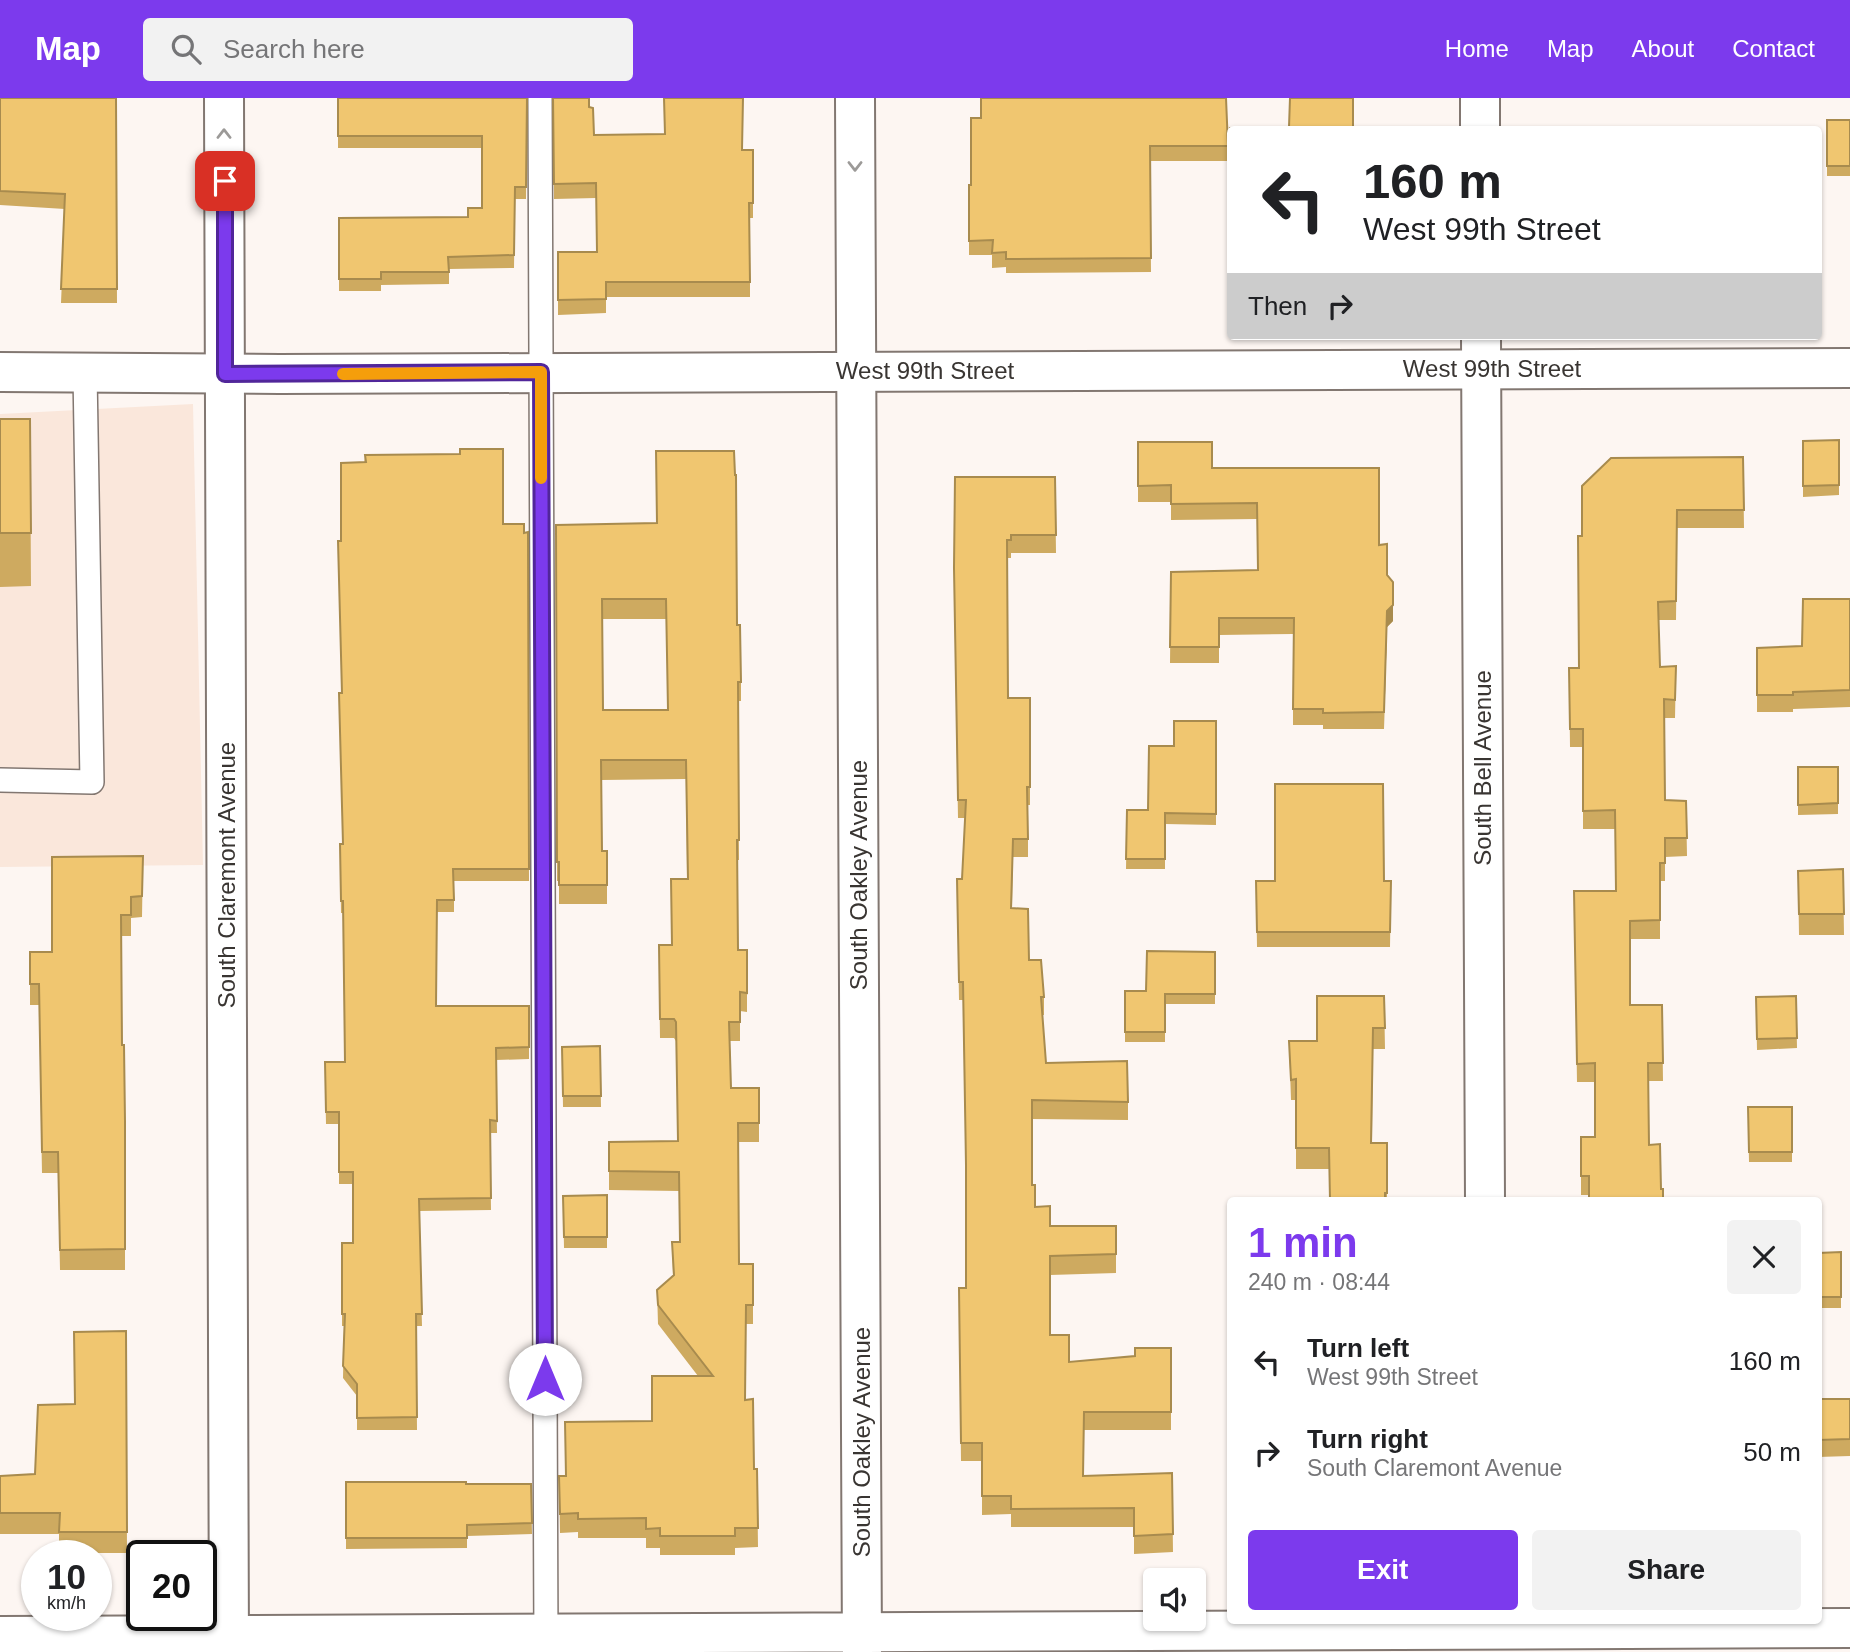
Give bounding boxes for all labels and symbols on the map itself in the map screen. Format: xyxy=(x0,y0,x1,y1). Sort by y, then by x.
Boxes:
one-way arrow xyxy=(217,128,232,139)
pin xyxy=(195,151,255,211)
one-way arrow xyxy=(847,161,863,172)
street label: West 99th Street xyxy=(1403,355,1581,382)
street label: West 99th Street xyxy=(836,357,1014,384)
street label: South Bell Avenue xyxy=(1469,670,1496,866)
street label: South Claremont Avenue xyxy=(213,742,240,1008)
street label: South Oakley Avenue xyxy=(845,760,872,990)
street label: South Oakley Avenue xyxy=(848,1327,875,1557)
position arrow xyxy=(508,1342,582,1416)
speed limit sign: 20 xyxy=(126,1540,217,1631)

